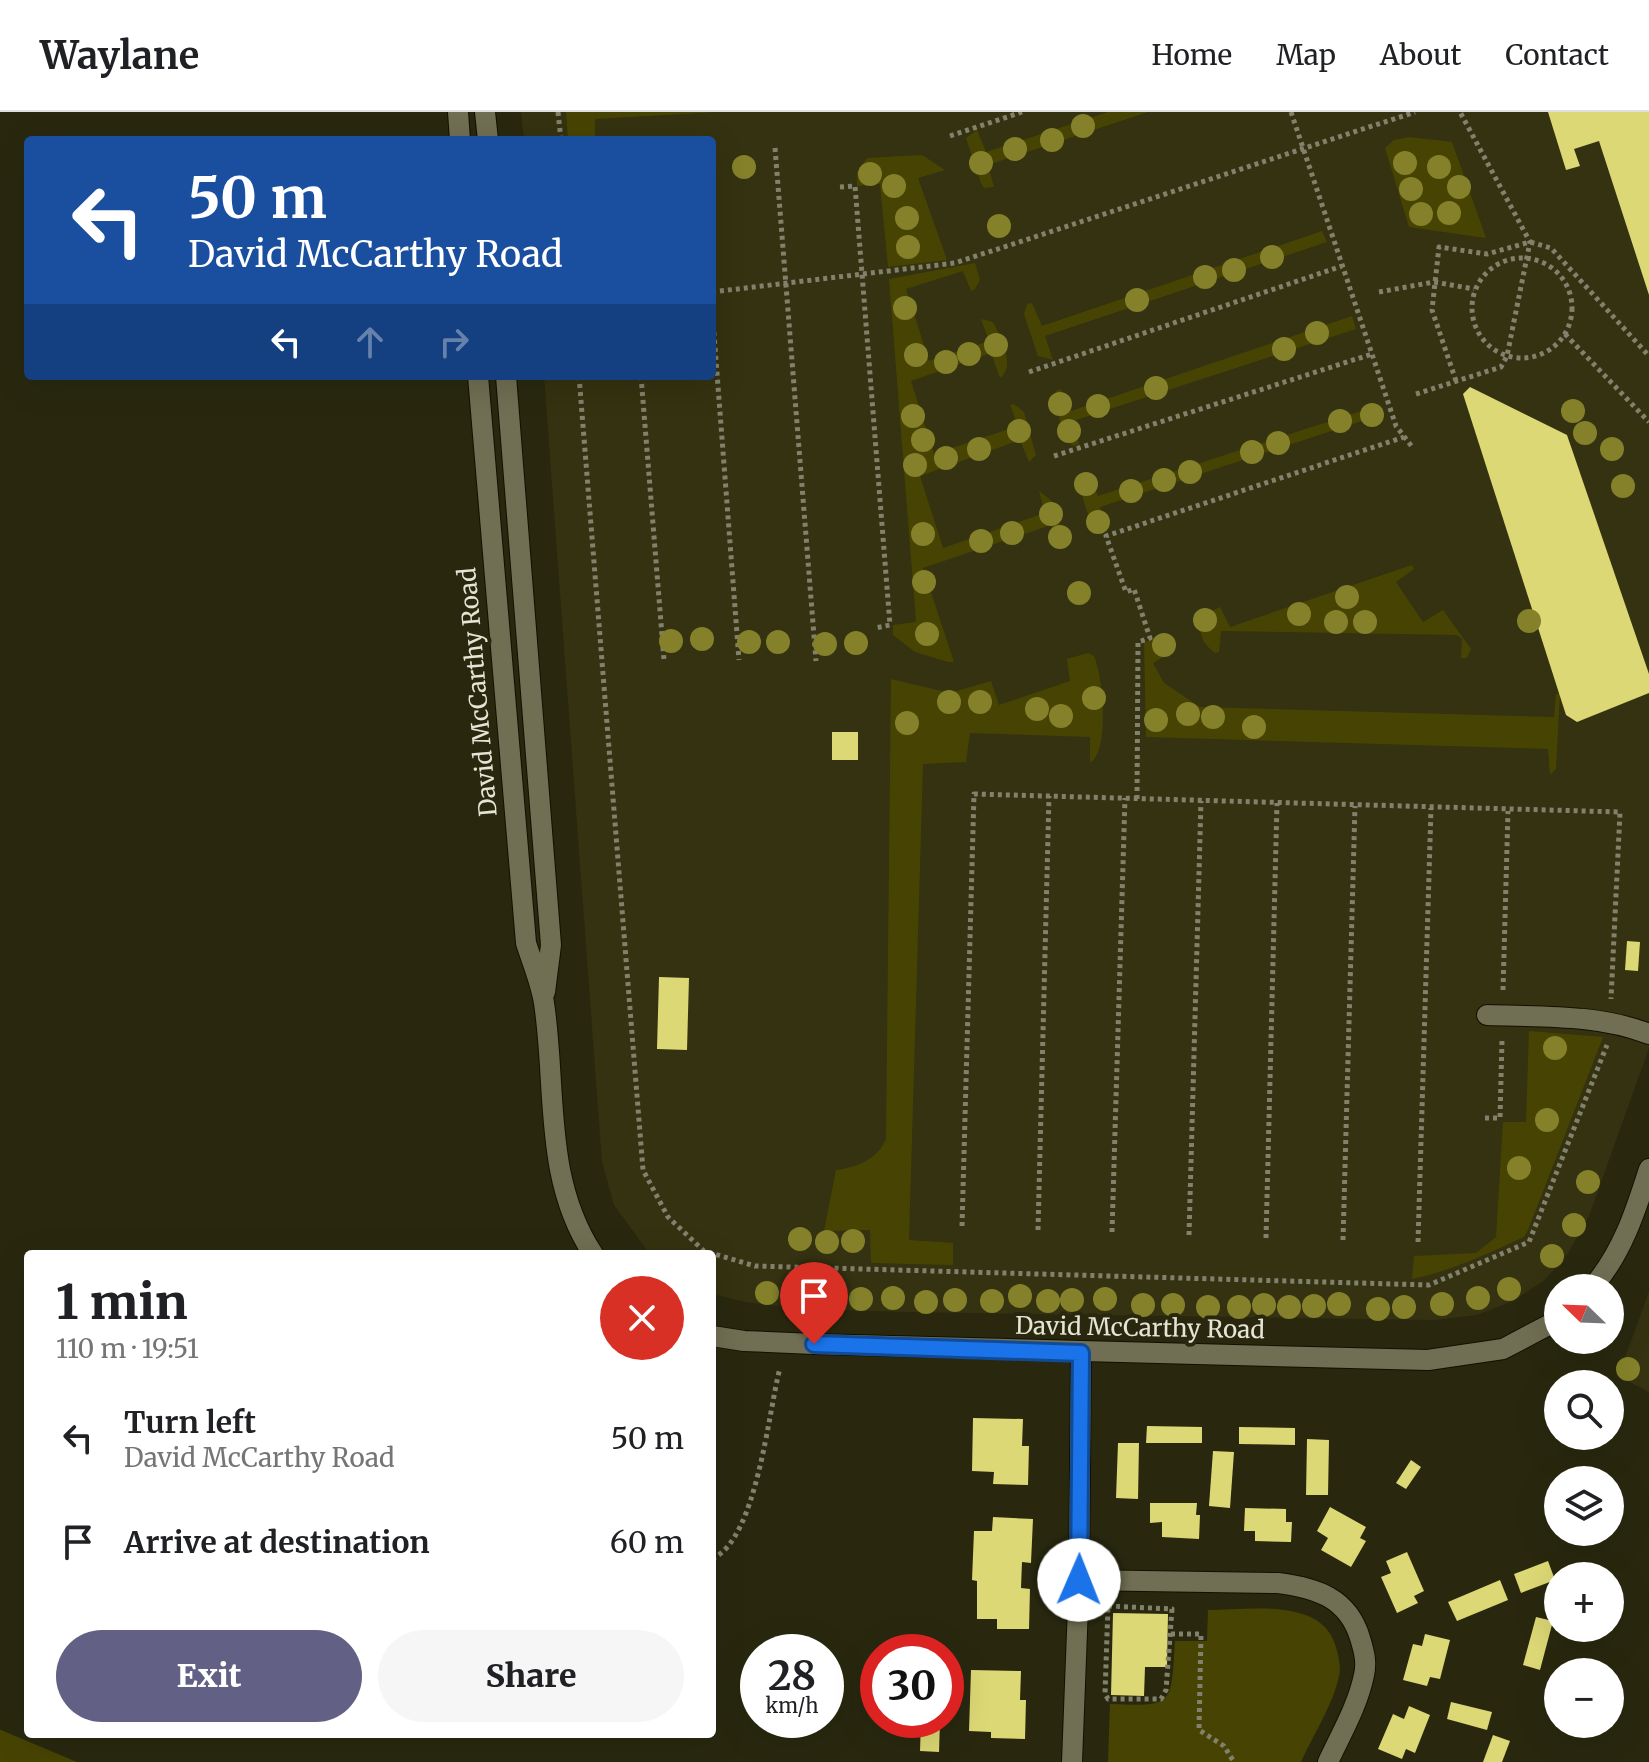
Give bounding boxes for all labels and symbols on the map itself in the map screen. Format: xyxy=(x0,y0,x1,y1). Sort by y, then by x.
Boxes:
street label: David McCarthy Road xyxy=(451,566,504,818)
pin xyxy=(780,1262,848,1344)
north arrow xyxy=(1544,1274,1624,1354)
street label: David McCarthy Road xyxy=(1015,1310,1265,1345)
position arrow xyxy=(1037,1538,1121,1622)
speed limit sign: 30 xyxy=(860,1634,964,1738)

